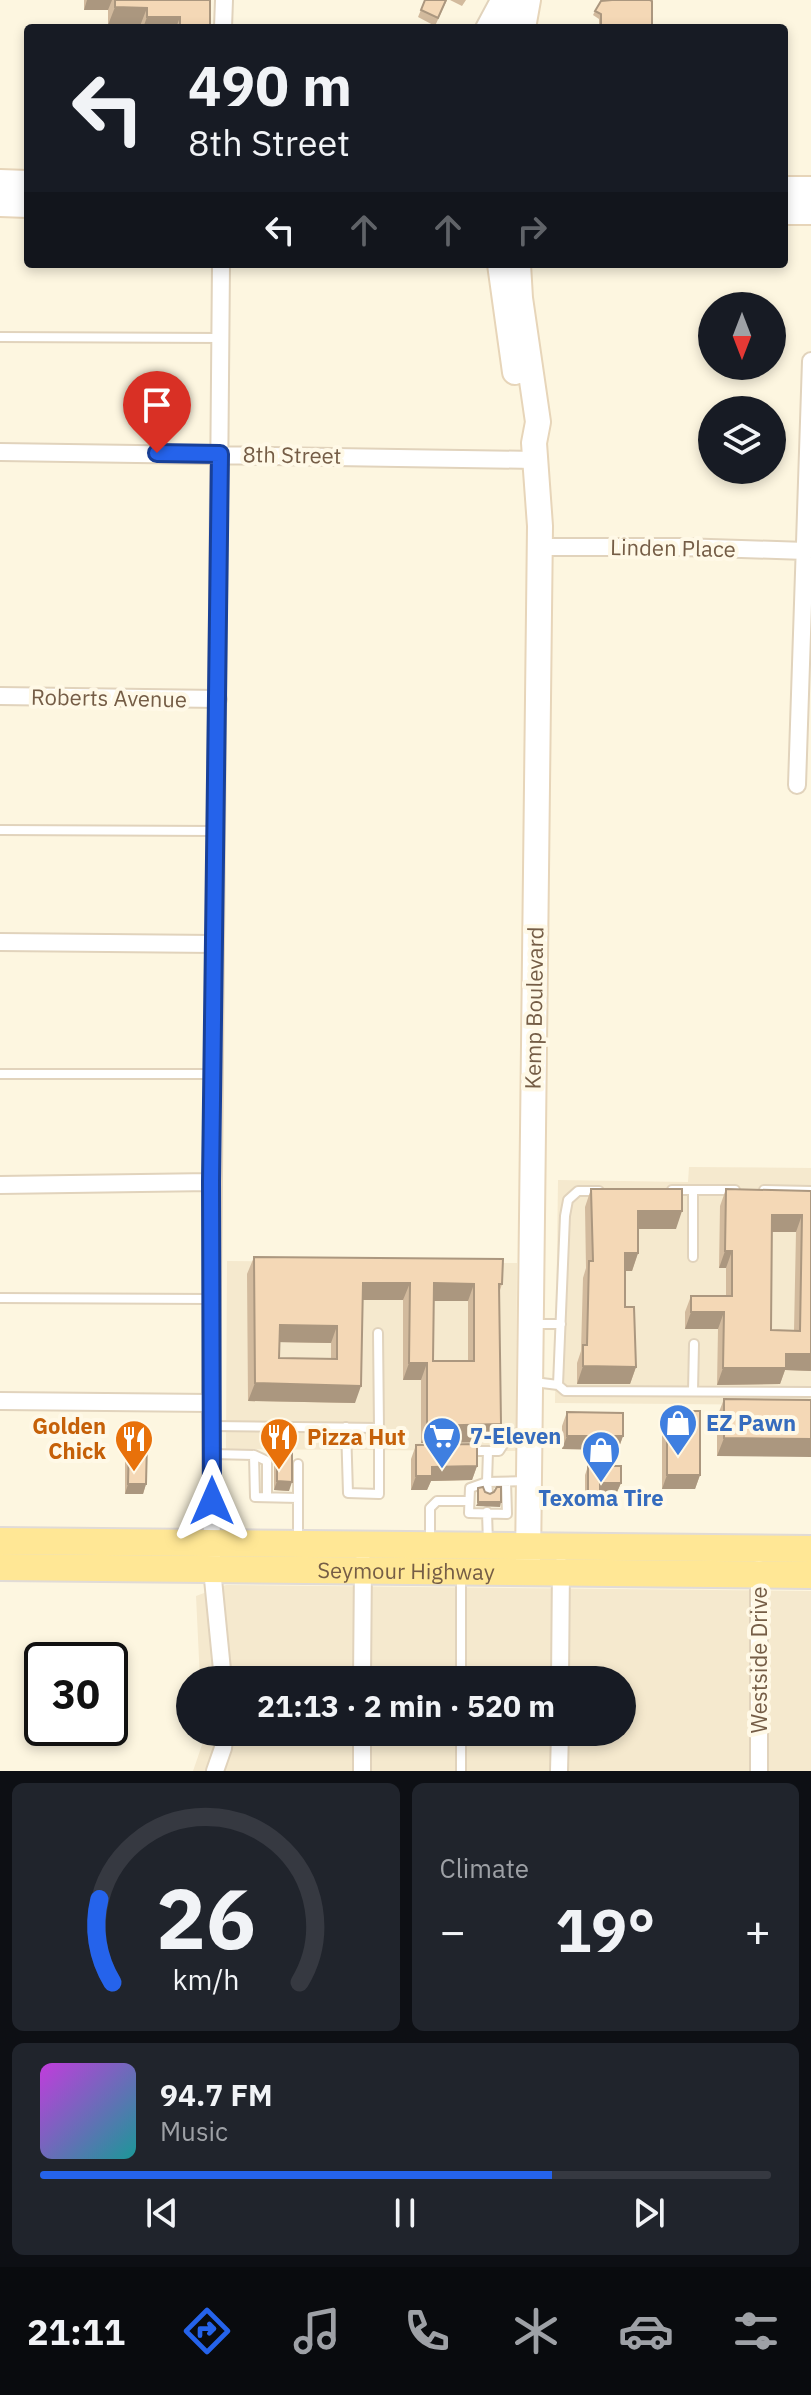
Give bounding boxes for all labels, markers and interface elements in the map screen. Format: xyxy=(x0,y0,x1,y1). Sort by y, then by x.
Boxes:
text: 490 m xyxy=(188,49,352,121)
icon: left xyxy=(56,56,160,160)
text: 8th Street xyxy=(188,119,350,166)
icon: left xyxy=(258,208,302,252)
icon: ahead xyxy=(342,208,386,252)
icon: ahead xyxy=(426,208,470,252)
icon: right xyxy=(510,208,554,252)
north arrow xyxy=(698,292,786,380)
map controls xyxy=(698,292,786,484)
pin xyxy=(123,371,191,453)
icon: arrive xyxy=(135,383,179,427)
button: layers xyxy=(698,396,786,484)
street label: 8th Street xyxy=(242,439,342,470)
street label: Linden Place xyxy=(610,532,736,563)
street label: Roberts Avenue xyxy=(31,682,187,713)
street label: Kemp Boulevard xyxy=(518,926,549,1090)
shop icon: EZ Pawn xyxy=(657,1402,699,1457)
place label: EZ Pawn xyxy=(706,1408,796,1437)
place label: Golden Chick xyxy=(32,1411,106,1465)
supermarket icon: 7-Eleven xyxy=(421,1415,463,1470)
restaurant icon: Pizza Hut xyxy=(258,1416,300,1471)
restaurant icon: Golden Chick xyxy=(113,1418,155,1473)
place label: 7-Eleven xyxy=(470,1421,561,1450)
place label: Pizza Hut xyxy=(307,1422,406,1451)
shop icon: Texoma Tire xyxy=(580,1429,622,1484)
position arrow xyxy=(170,1459,254,1543)
place label: Texoma Tire xyxy=(538,1483,664,1512)
street label: Seymour Highway xyxy=(317,1555,495,1586)
street label: Westside Drive xyxy=(744,1587,773,1733)
speed limit sign: 30 xyxy=(24,1642,128,1746)
text: 21:13 · 2 min · 520 m xyxy=(257,1686,555,1725)
text: Climate xyxy=(440,1851,529,1885)
text: 26 xyxy=(156,1864,256,1972)
text: 19° xyxy=(555,1890,655,1969)
text: − xyxy=(440,1902,466,1959)
text: + xyxy=(745,1902,771,1959)
text: km/h xyxy=(172,1961,239,1998)
text: 94.7 FM xyxy=(160,2075,273,2114)
text: Music xyxy=(160,2114,228,2148)
icon: previous xyxy=(140,2191,184,2235)
icon: pause xyxy=(383,2191,427,2235)
icon: next xyxy=(627,2191,671,2235)
icon: directions xyxy=(179,2303,235,2359)
icon: music xyxy=(289,2303,345,2359)
icon: phone xyxy=(399,2303,455,2359)
icon: climate xyxy=(508,2303,564,2359)
icon: car xyxy=(618,2303,674,2359)
icon: filters xyxy=(728,2303,784,2359)
text: 21:11 xyxy=(27,2308,125,2355)

